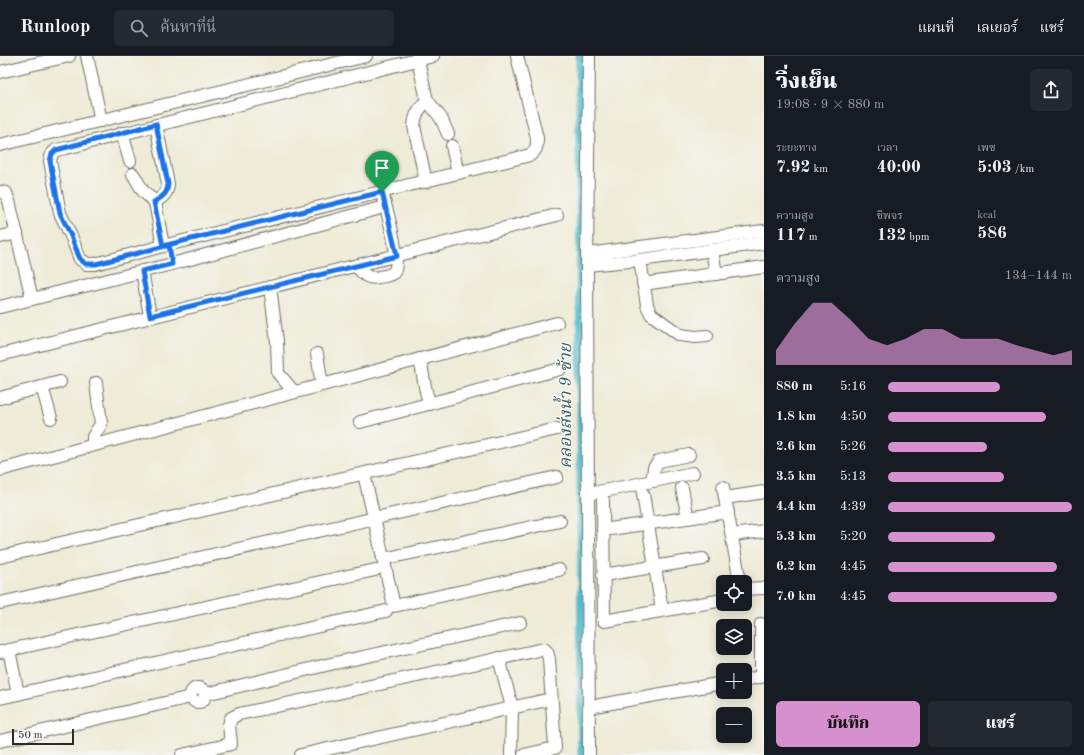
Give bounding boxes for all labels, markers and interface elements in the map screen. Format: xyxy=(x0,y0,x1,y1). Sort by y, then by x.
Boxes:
search box xyxy=(114,10,394,46)
icon: search xyxy=(128,17,150,39)
text: Runloop xyxy=(20,18,90,37)
text: ค้นหาที่นี่ xyxy=(160,21,216,36)
text: แผนที่ xyxy=(918,21,954,35)
text: เลเยอร์ xyxy=(976,21,1018,35)
text: แชร์ xyxy=(1040,21,1064,35)
button: share xyxy=(1030,69,1072,111)
text: วิ่งเย็น xyxy=(776,71,837,93)
text: 19:08 · 9 × 880 m xyxy=(776,98,884,111)
text: ระยะทาง xyxy=(776,143,817,154)
text: เวลา xyxy=(877,143,898,154)
text: เพซ xyxy=(977,143,996,154)
pin xyxy=(365,151,399,192)
icon: arrive xyxy=(371,157,393,179)
text: 7.92 xyxy=(776,159,810,176)
text: 40:00 xyxy=(877,159,921,176)
text: 5:03 xyxy=(977,159,1012,176)
text: km xyxy=(810,164,828,175)
text: /km xyxy=(1012,164,1034,175)
text: kcal xyxy=(977,210,996,221)
text: ความสูง xyxy=(776,211,814,222)
text: ชีพจร xyxy=(877,211,903,222)
text: 586 xyxy=(977,225,1007,242)
text: 117 xyxy=(776,227,806,244)
text: 132 xyxy=(877,227,906,244)
text: m xyxy=(806,232,817,243)
text: bpm xyxy=(906,232,929,243)
text: 134–144 m xyxy=(1005,269,1072,282)
text: ความสูง xyxy=(776,272,820,285)
water label: คลองส่งน้ำ 9 ซ้าย xyxy=(553,342,575,469)
text: 880 m xyxy=(776,380,813,393)
text: 5:16 xyxy=(840,380,866,393)
text: 1.8 km xyxy=(776,410,816,423)
text: 4:50 xyxy=(840,410,866,423)
text: 2.6 km xyxy=(776,440,816,453)
text: 5:26 xyxy=(840,440,866,453)
text: 3.5 km xyxy=(776,470,816,483)
text: 5:13 xyxy=(840,470,866,483)
text: 4.4 km xyxy=(776,500,816,513)
text: 4:39 xyxy=(840,500,866,513)
text: 5.3 km xyxy=(776,530,816,543)
text: 5:20 xyxy=(840,530,866,543)
text: 6.2 km xyxy=(776,560,816,573)
text: 4:45 xyxy=(840,560,866,573)
map controls xyxy=(716,575,752,743)
button: locate xyxy=(716,575,752,611)
text: 7.0 km xyxy=(776,590,816,603)
text: 4:45 xyxy=(840,590,866,603)
button: layers xyxy=(716,619,752,655)
button: + xyxy=(716,663,752,699)
button: บันทึก xyxy=(776,701,920,747)
button: แชร์ xyxy=(928,701,1072,747)
button: − xyxy=(716,707,752,743)
scale bar xyxy=(12,727,74,746)
text: 50 m xyxy=(18,730,43,741)

